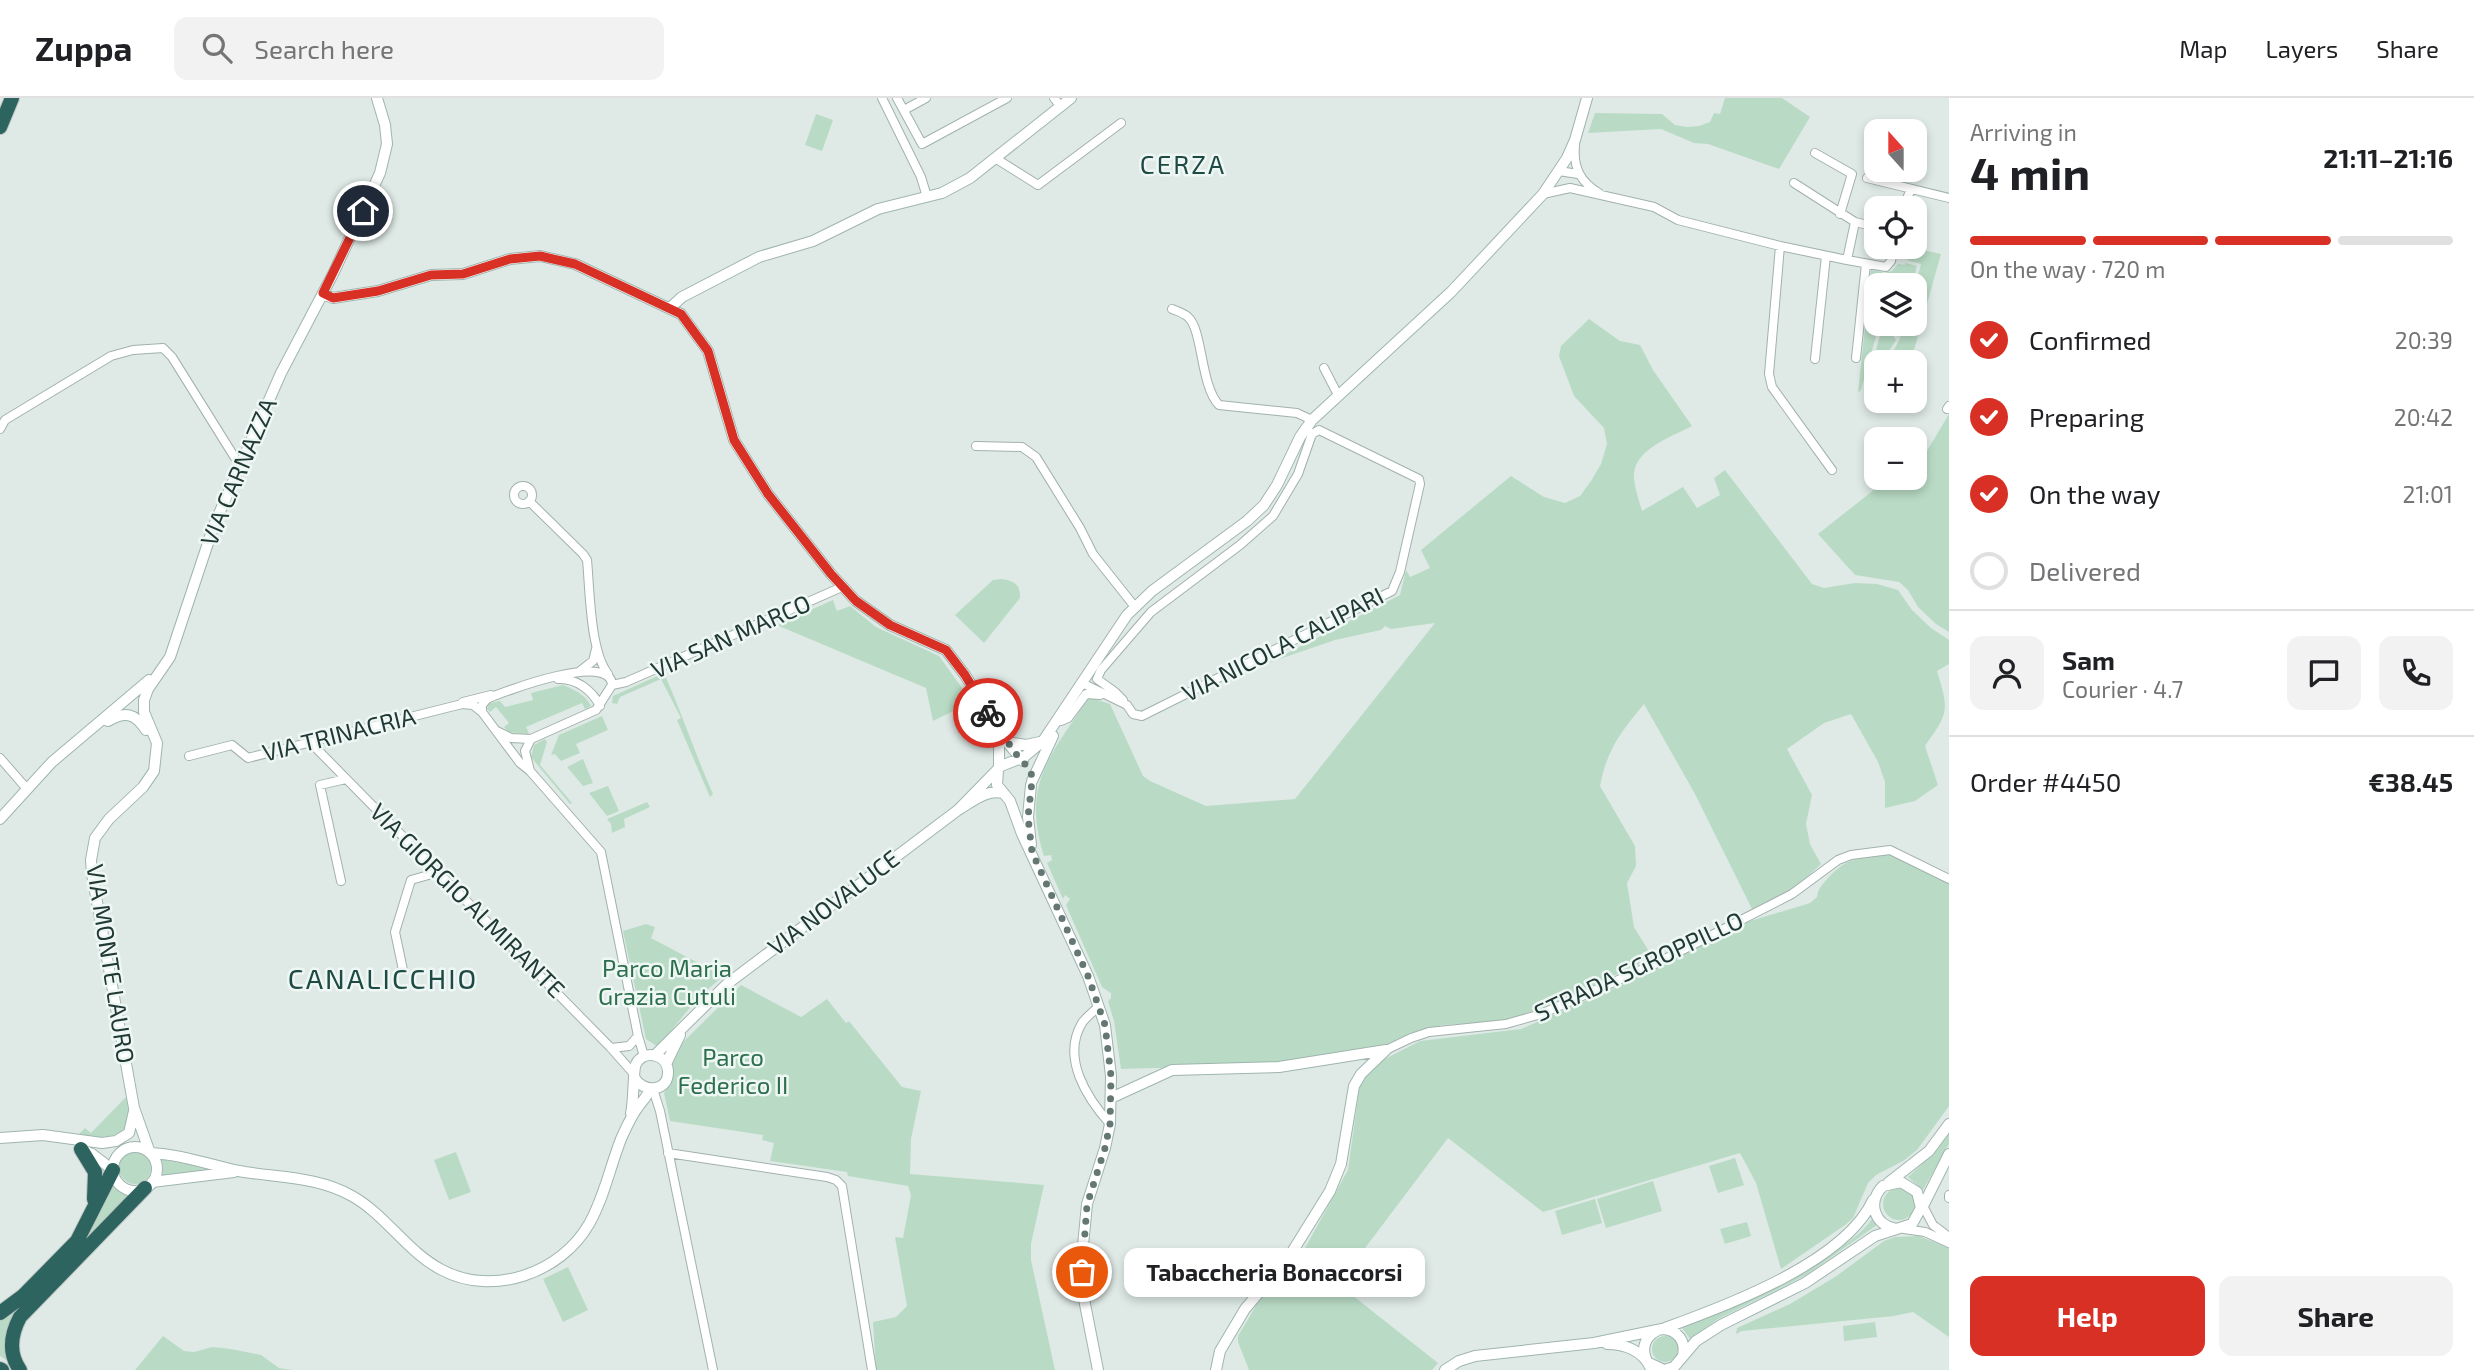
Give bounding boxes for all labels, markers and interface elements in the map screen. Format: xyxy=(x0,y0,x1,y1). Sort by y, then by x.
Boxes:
search box xyxy=(174,17,664,80)
text: Zuppa xyxy=(35,28,132,68)
icon: search xyxy=(198,29,236,67)
text: Search here xyxy=(254,33,394,64)
text: Map xyxy=(2179,34,2227,63)
text: Layers xyxy=(2265,34,2338,63)
text: Share xyxy=(2376,34,2439,63)
text: Arriving in xyxy=(1970,118,2077,146)
north arrow xyxy=(1864,119,1927,182)
map controls xyxy=(1864,119,1927,490)
text: 21:11–21:16 xyxy=(2323,142,2453,173)
text: 4 min xyxy=(1970,144,2090,199)
district label: CERZA xyxy=(1140,148,1226,179)
pin xyxy=(333,181,393,241)
icon: home xyxy=(344,192,382,230)
button: locate xyxy=(1864,196,1927,259)
text: On the way · 720 m xyxy=(1970,255,2165,283)
button: layers xyxy=(1864,273,1927,336)
icon: check xyxy=(1970,321,2008,359)
text: Confirmed xyxy=(2029,324,2152,355)
text: 20:39 xyxy=(2395,326,2453,354)
button: + xyxy=(1864,350,1927,413)
street label: VIA CARNAZZA xyxy=(193,393,282,550)
icon: check xyxy=(1970,398,2008,436)
text: Preparing xyxy=(2029,401,2144,432)
text: 20:42 xyxy=(2394,403,2453,431)
button: − xyxy=(1864,427,1927,490)
icon: check xyxy=(1970,475,2008,513)
text: On the way xyxy=(2029,478,2160,509)
text: 21:01 xyxy=(2402,480,2453,508)
text: Delivered xyxy=(2029,555,2141,586)
street label: VIA NICOLA CALIPARI xyxy=(1177,580,1388,707)
street label: VIA SAN MARCO xyxy=(646,587,815,684)
button: person xyxy=(1970,636,2044,710)
button: chat xyxy=(2287,636,2361,710)
button: phone xyxy=(2379,636,2453,710)
text: Sam xyxy=(2062,644,2115,675)
text: Courier · 4.7 xyxy=(2062,675,2183,703)
courier xyxy=(953,678,1023,748)
icon: bike xyxy=(969,694,1007,732)
street label: VIA TRINACRIA xyxy=(259,701,418,767)
text: Order #4450 xyxy=(1970,766,2121,797)
text: €38.45 xyxy=(2368,766,2453,797)
street label: VIA GIORGIO ALMIRANTE xyxy=(365,796,572,1003)
street label: VIA NOVALUCE xyxy=(762,843,905,961)
street label: VIA MONTE LAURO xyxy=(81,862,142,1065)
street label: STRADA SGROPPILLO xyxy=(1529,905,1747,1027)
park label: Parco Maria Grazia Cutuli xyxy=(598,953,736,1010)
district label: CANALICCHIO xyxy=(288,961,478,995)
park label: Parco Federico II xyxy=(678,1042,788,1099)
pin xyxy=(1052,1242,1112,1302)
callout: Tabaccheria Bonaccorsi xyxy=(1124,1248,1425,1296)
icon: bag xyxy=(1063,1253,1101,1291)
text: Tabaccheria Bonaccorsi xyxy=(1146,1258,1403,1286)
button: Help xyxy=(1970,1276,2205,1356)
button: Share xyxy=(2219,1276,2453,1356)

